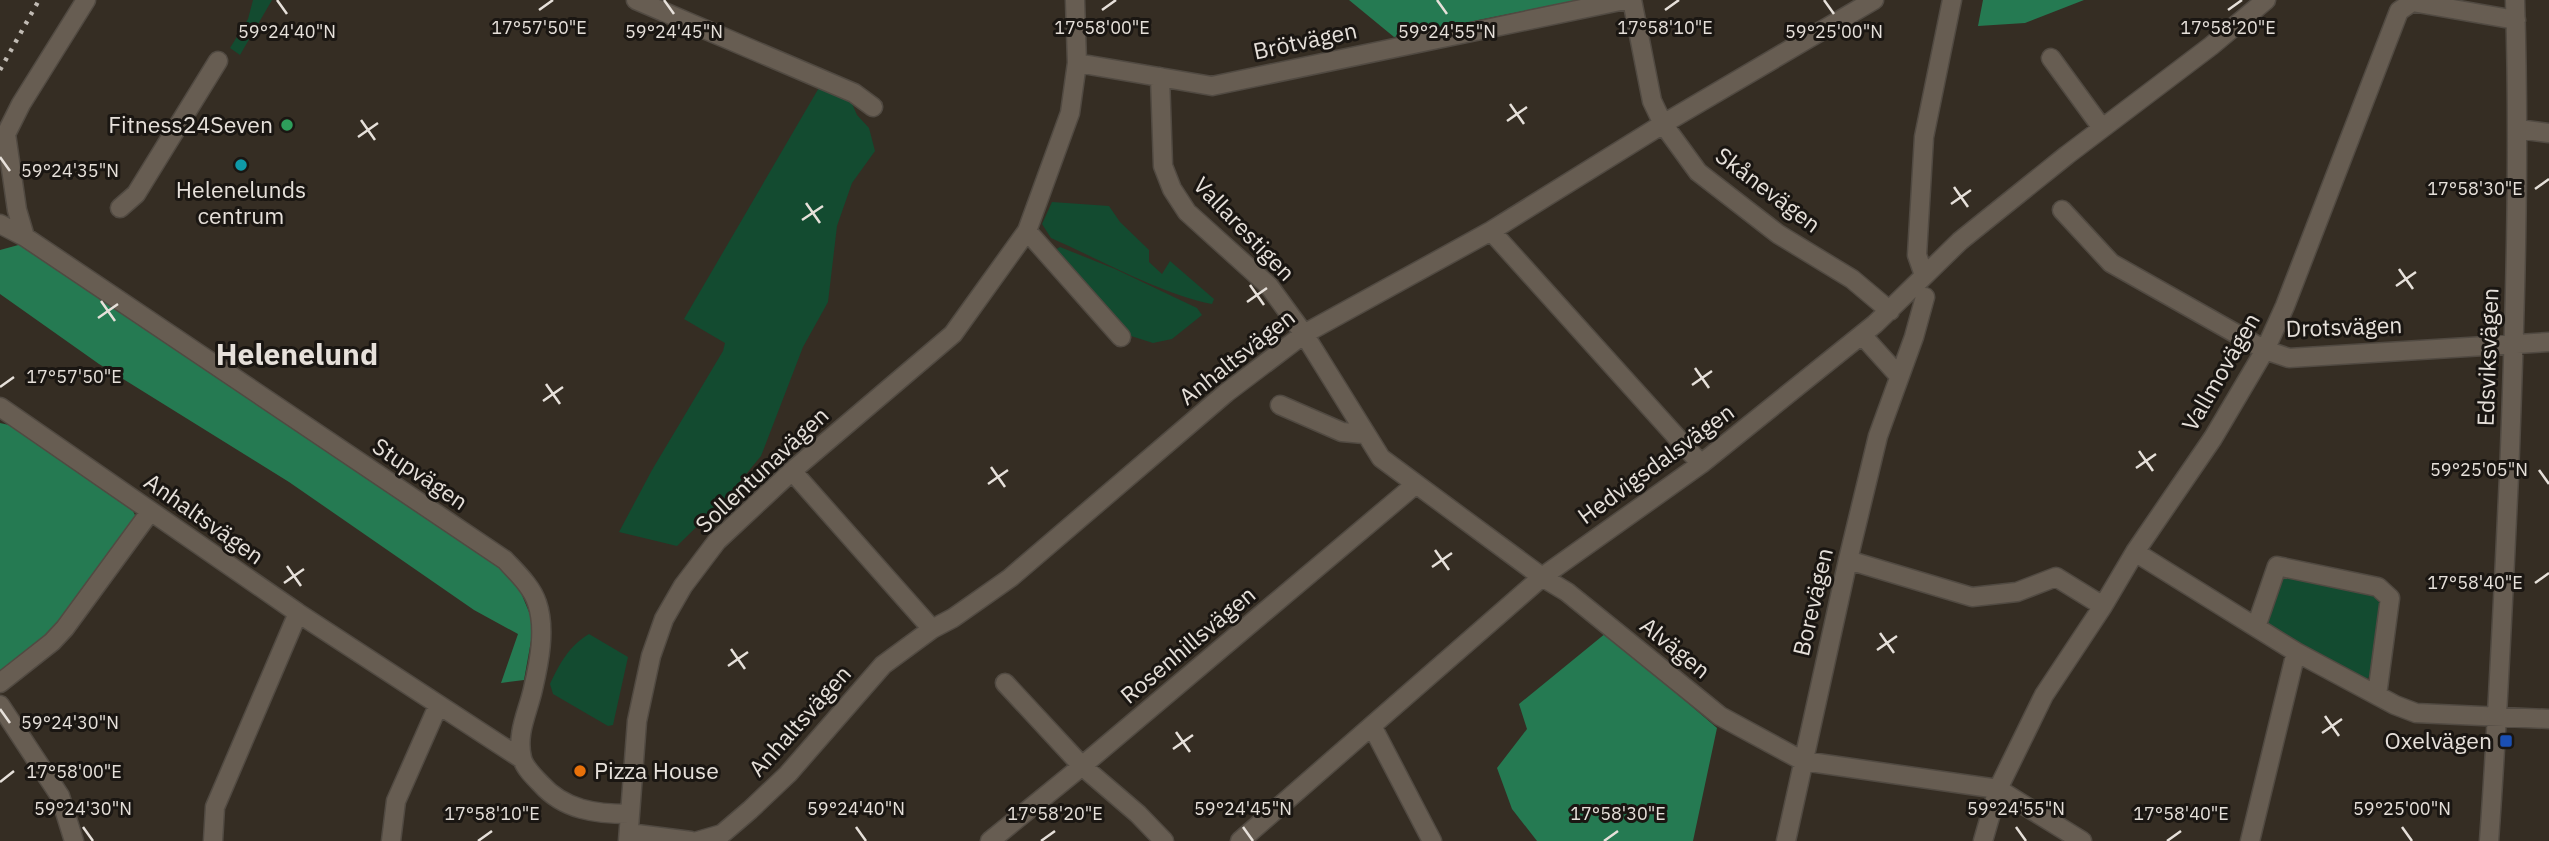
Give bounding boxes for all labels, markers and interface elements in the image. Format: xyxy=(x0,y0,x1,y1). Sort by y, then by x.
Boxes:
street label: Brötvägen xyxy=(1250,14,1359,66)
text: 17°57'50"E xyxy=(491,16,587,39)
text: 17°58'00"E xyxy=(1054,16,1150,39)
text: 17°58'10"E xyxy=(1617,16,1713,39)
text: 17°58'20"E xyxy=(2180,16,2276,39)
text: 59°24'40"N xyxy=(238,20,336,43)
text: 59°24'45"N xyxy=(625,20,723,43)
text: 59°24'55"N xyxy=(1398,20,1496,43)
text: 59°25'00"N xyxy=(1785,20,1883,43)
place label: Fitness24Seven xyxy=(108,109,273,139)
marker: Fitness24Seven xyxy=(279,117,295,133)
street label: Skånevägen xyxy=(1710,140,1827,239)
marker: Helenelunds centrum xyxy=(233,157,249,173)
text: 59°24'35"N xyxy=(21,159,119,182)
street label: Vallarestigen xyxy=(1187,170,1302,287)
place label: Helenelunds centrum xyxy=(176,174,306,230)
text: 17°58'30"E xyxy=(2427,177,2523,200)
street label: Edsviksvägen xyxy=(2470,287,2504,427)
street label: Anhaltsvägen xyxy=(1172,301,1301,411)
street label: Vallmovägen xyxy=(2174,307,2266,436)
street label: Drotsvägen xyxy=(2285,309,2403,343)
district label: Helenelund xyxy=(216,334,378,373)
text: 17°57'50"E xyxy=(26,365,122,388)
street label: Hedvigsdalsvägen xyxy=(1571,396,1740,530)
street label: Sollentunavägen xyxy=(688,400,834,539)
street label: Stupvägen xyxy=(367,430,474,516)
text: 59°25'05"N xyxy=(2430,458,2528,481)
street label: Anhaltsvägen xyxy=(139,466,270,570)
street label: Borevägen xyxy=(1785,545,1839,659)
text: 17°58'40"E xyxy=(2427,571,2523,594)
street label: Rosenhillsvägen xyxy=(1114,579,1261,710)
street label: Alvägen xyxy=(1634,610,1717,685)
street label: Anhaltsvägen xyxy=(741,659,857,782)
text: 59°24'30"N xyxy=(21,711,119,734)
place label: Oxelvägen xyxy=(2385,725,2492,755)
marker: Oxelvägen xyxy=(2498,733,2514,749)
place label: Pizza House xyxy=(594,755,719,785)
text: 17°58'00"E xyxy=(26,760,122,783)
marker: Pizza House xyxy=(572,763,588,779)
text: 59°24'30"N xyxy=(34,797,132,820)
text: 59°24'40"N xyxy=(807,797,905,820)
text: 59°24'45"N xyxy=(1194,797,1292,820)
text: 59°24'55"N xyxy=(1967,797,2065,820)
text: 59°25'00"N xyxy=(2353,797,2451,820)
text: 17°58'10"E xyxy=(444,802,540,825)
text: 17°58'20"E xyxy=(1007,802,1103,825)
text: 17°58'30"E xyxy=(1570,802,1666,825)
text: 17°58'40"E xyxy=(2133,802,2229,825)

